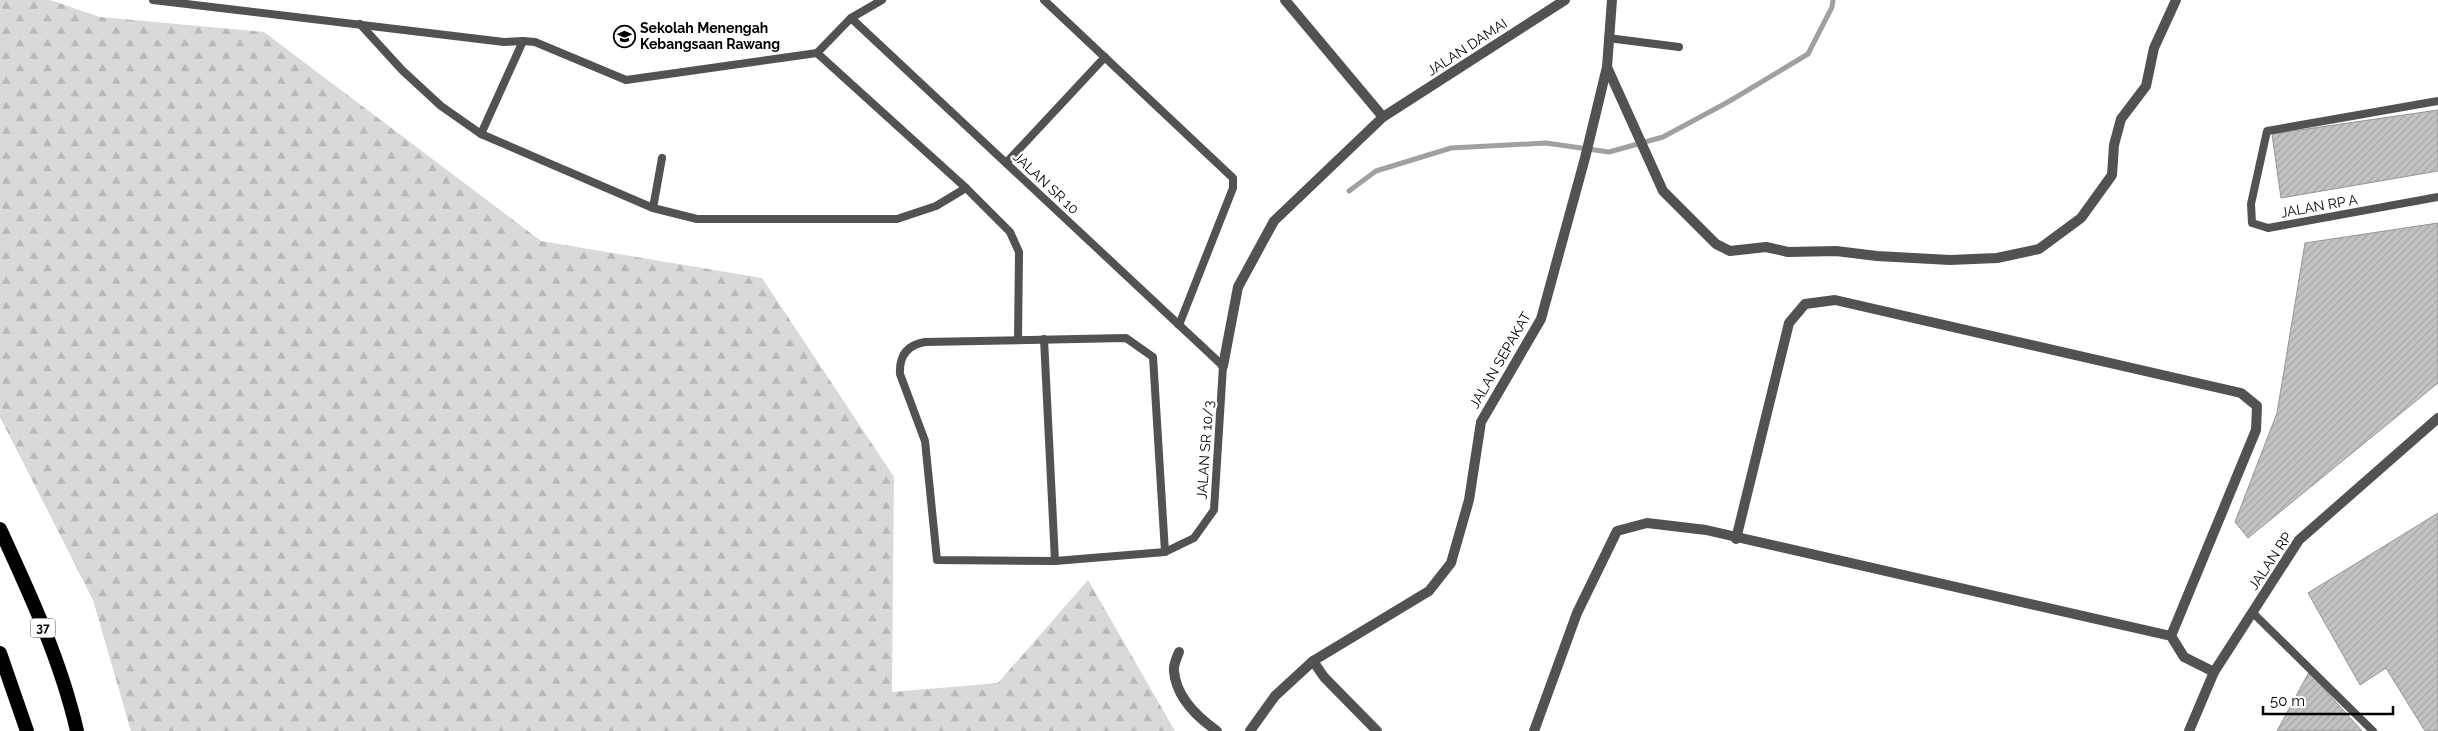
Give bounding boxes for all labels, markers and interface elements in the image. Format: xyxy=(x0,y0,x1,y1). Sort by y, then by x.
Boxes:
street label: JALAN DAMAI xyxy=(1424,15,1510,79)
place label: Sekolah Menengah Kebangsaan Rawang xyxy=(640,20,780,52)
school or university icon: Sekolah Menengah Kebangsaan Rawang xyxy=(612,24,636,48)
street label: JALAN SR 10 xyxy=(1010,149,1082,217)
street label: JALAN RP A xyxy=(2279,191,2359,221)
street label: JALAN SEPAKAT xyxy=(1466,309,1534,411)
street label: JALAN SR 10/3 xyxy=(1194,400,1216,500)
street label: JALAN RP xyxy=(2245,529,2295,593)
road number: 37 xyxy=(30,618,56,638)
scale bar xyxy=(2263,684,2393,716)
text: 50 m xyxy=(2270,692,2305,710)

